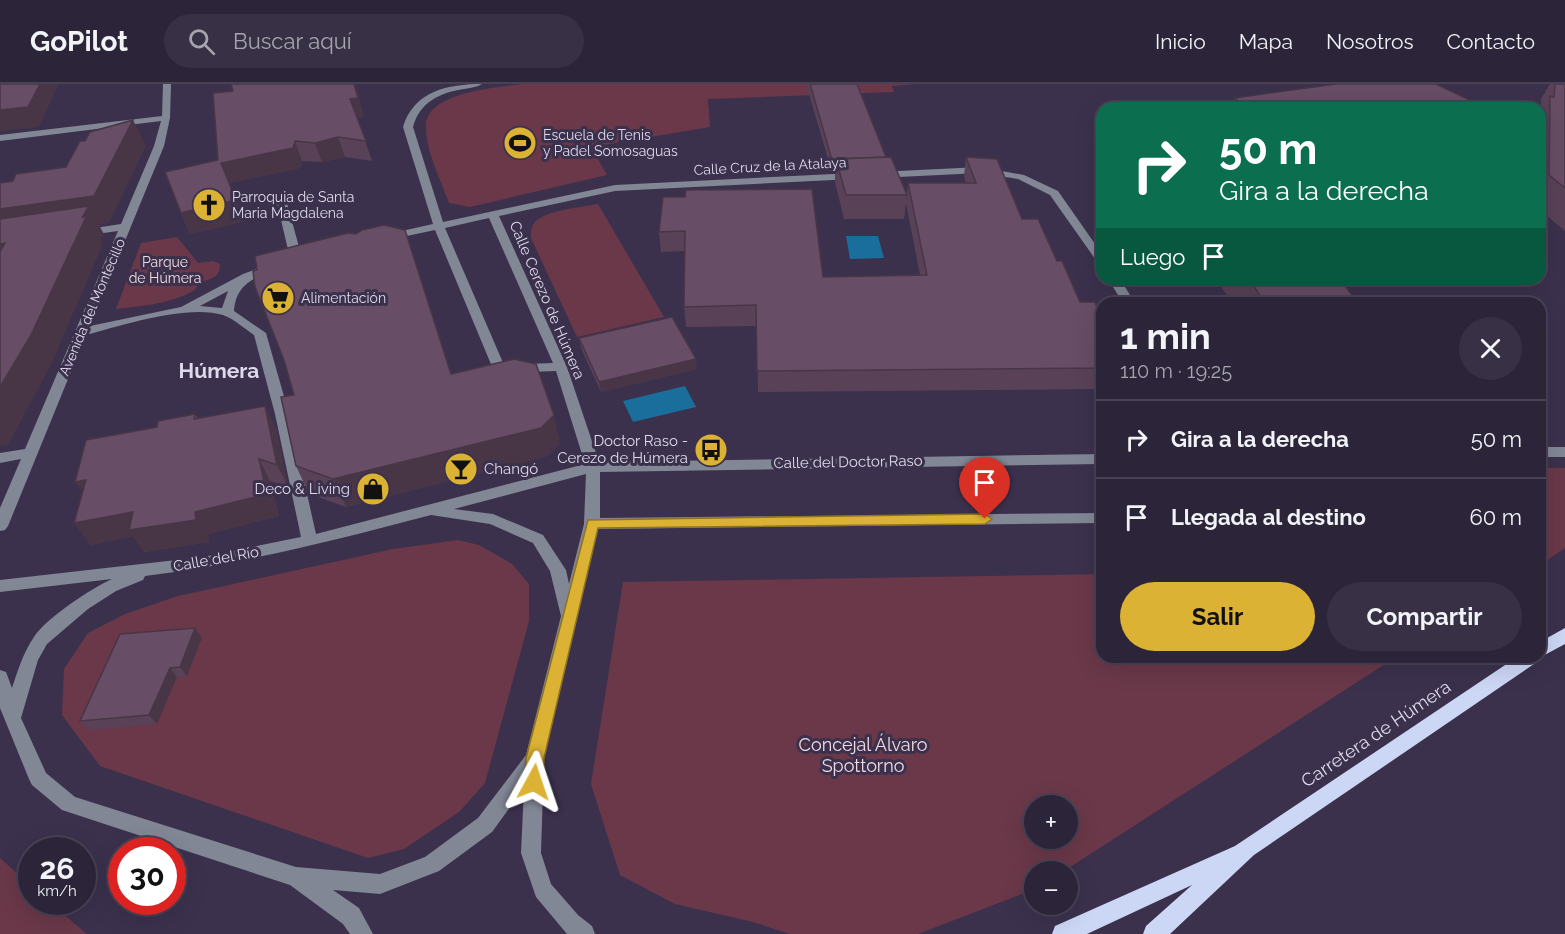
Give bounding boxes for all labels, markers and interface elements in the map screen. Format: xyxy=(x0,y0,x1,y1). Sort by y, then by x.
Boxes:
search box xyxy=(164,14,584,68)
text: GoPilot xyxy=(30,25,128,58)
icon: search xyxy=(185,25,218,58)
text: Buscar aquí xyxy=(233,28,352,54)
text: Inicio xyxy=(1155,29,1206,54)
text: Mapa xyxy=(1239,29,1293,54)
text: Nosotros xyxy=(1326,29,1414,54)
text: Contacto xyxy=(1447,29,1535,54)
sports icon: Escuela de Tenis y Padel Somosaguas xyxy=(502,125,538,161)
text: 50 m xyxy=(1219,125,1317,174)
icon: right xyxy=(1120,126,1198,204)
place label: Escuela de Tenis y Padel Somosaguas xyxy=(543,127,678,159)
street label: Calle Cruz de la Atalaya xyxy=(693,154,847,178)
text: Gira a la derecha xyxy=(1219,175,1429,206)
church icon: Parroquia de Santa Maria Magdalena xyxy=(191,187,227,223)
place label: Parroquia de Santa Maria Magdalena xyxy=(232,189,354,221)
street label: Calle Cerezo de Húmera xyxy=(506,218,588,382)
street label: Avenida del Montecillo xyxy=(56,236,128,378)
icon: arrive xyxy=(1197,240,1230,273)
text: Luego xyxy=(1120,244,1185,270)
park label: Parque de Húmera xyxy=(129,254,201,286)
supermarket icon: Alimentación xyxy=(260,280,296,316)
place label: Alimentación xyxy=(301,290,386,306)
text: 1 min xyxy=(1120,315,1211,357)
button: close xyxy=(1459,317,1522,380)
district label: Húmera xyxy=(179,358,259,383)
text: 110 m · 19:25 xyxy=(1120,359,1232,383)
icon: right xyxy=(1120,423,1153,456)
text: Gira a la derecha xyxy=(1171,426,1349,452)
text: 50 m xyxy=(1471,426,1522,452)
place label: Doctor Raso - Cerezo de Húmera xyxy=(557,432,688,467)
bus stop icon: Doctor Raso - Cerezo de Húmera xyxy=(693,432,729,468)
bar icon: Changó xyxy=(443,451,479,487)
street label: Calle del Doctor Raso xyxy=(773,452,923,472)
pin xyxy=(959,457,1010,519)
place label: Changó xyxy=(484,460,538,478)
icon: arrive xyxy=(968,466,1001,499)
shop icon: Deco & Living xyxy=(355,471,391,507)
place label: Deco & Living xyxy=(254,480,350,498)
icon: arrive xyxy=(1120,501,1153,534)
text: Llegada al destino xyxy=(1171,504,1366,530)
text: 60 m xyxy=(1469,504,1522,530)
street label: Calle del Río xyxy=(172,543,260,575)
button: Salir xyxy=(1120,582,1315,651)
button: Compartir xyxy=(1327,582,1522,651)
street label: Carretera de Húmera xyxy=(1297,676,1454,791)
park label: Concejal Álvaro Spottorno xyxy=(799,733,928,776)
position arrow xyxy=(502,750,566,814)
map controls xyxy=(1024,795,1078,915)
button: + xyxy=(1024,795,1078,849)
speed limit sign: 30 xyxy=(108,837,186,915)
text: 26 xyxy=(39,851,75,886)
button: − xyxy=(1024,861,1078,915)
text: km/h xyxy=(37,882,77,900)

